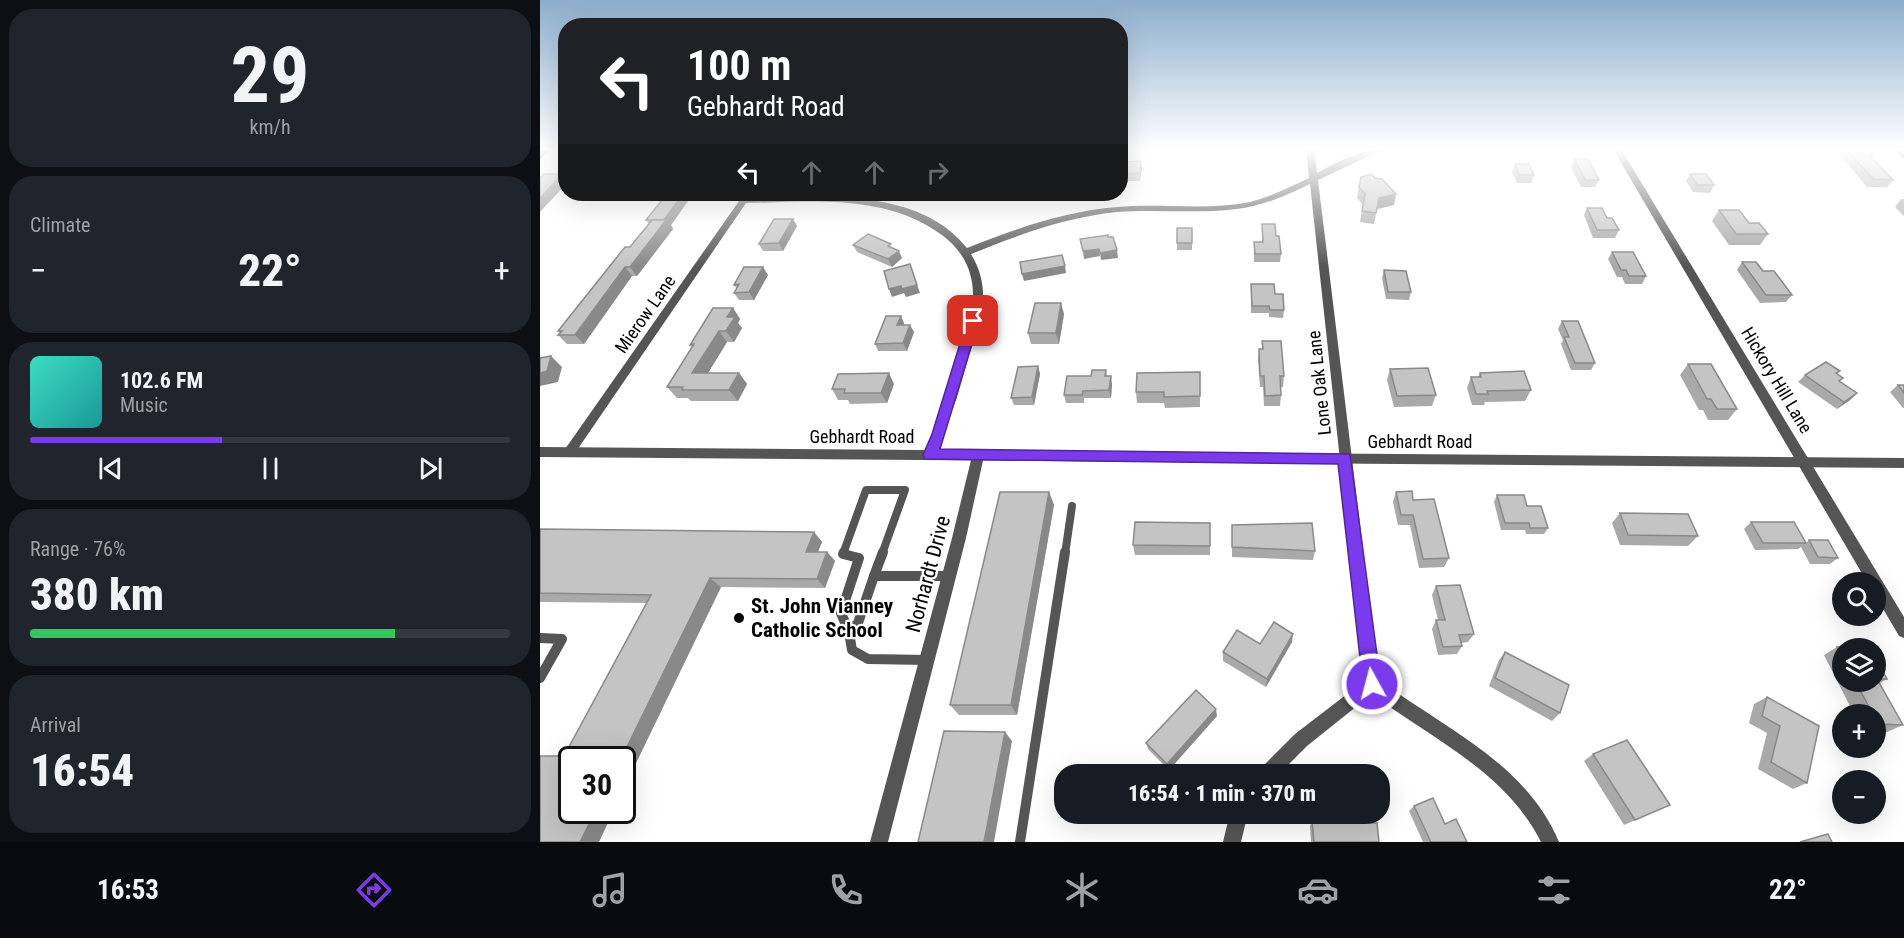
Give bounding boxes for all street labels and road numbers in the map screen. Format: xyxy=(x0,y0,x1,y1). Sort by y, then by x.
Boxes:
street label: Mierow Lane xyxy=(610,271,680,357)
street label: Hickory Hill Lane xyxy=(1737,323,1817,437)
street label: Lone Oak Lane xyxy=(1303,330,1335,436)
street label: Gebhardt Road xyxy=(809,426,915,447)
street label: Gebhardt Road xyxy=(1367,431,1473,452)
street label: Norhardt Drive xyxy=(901,513,955,635)

